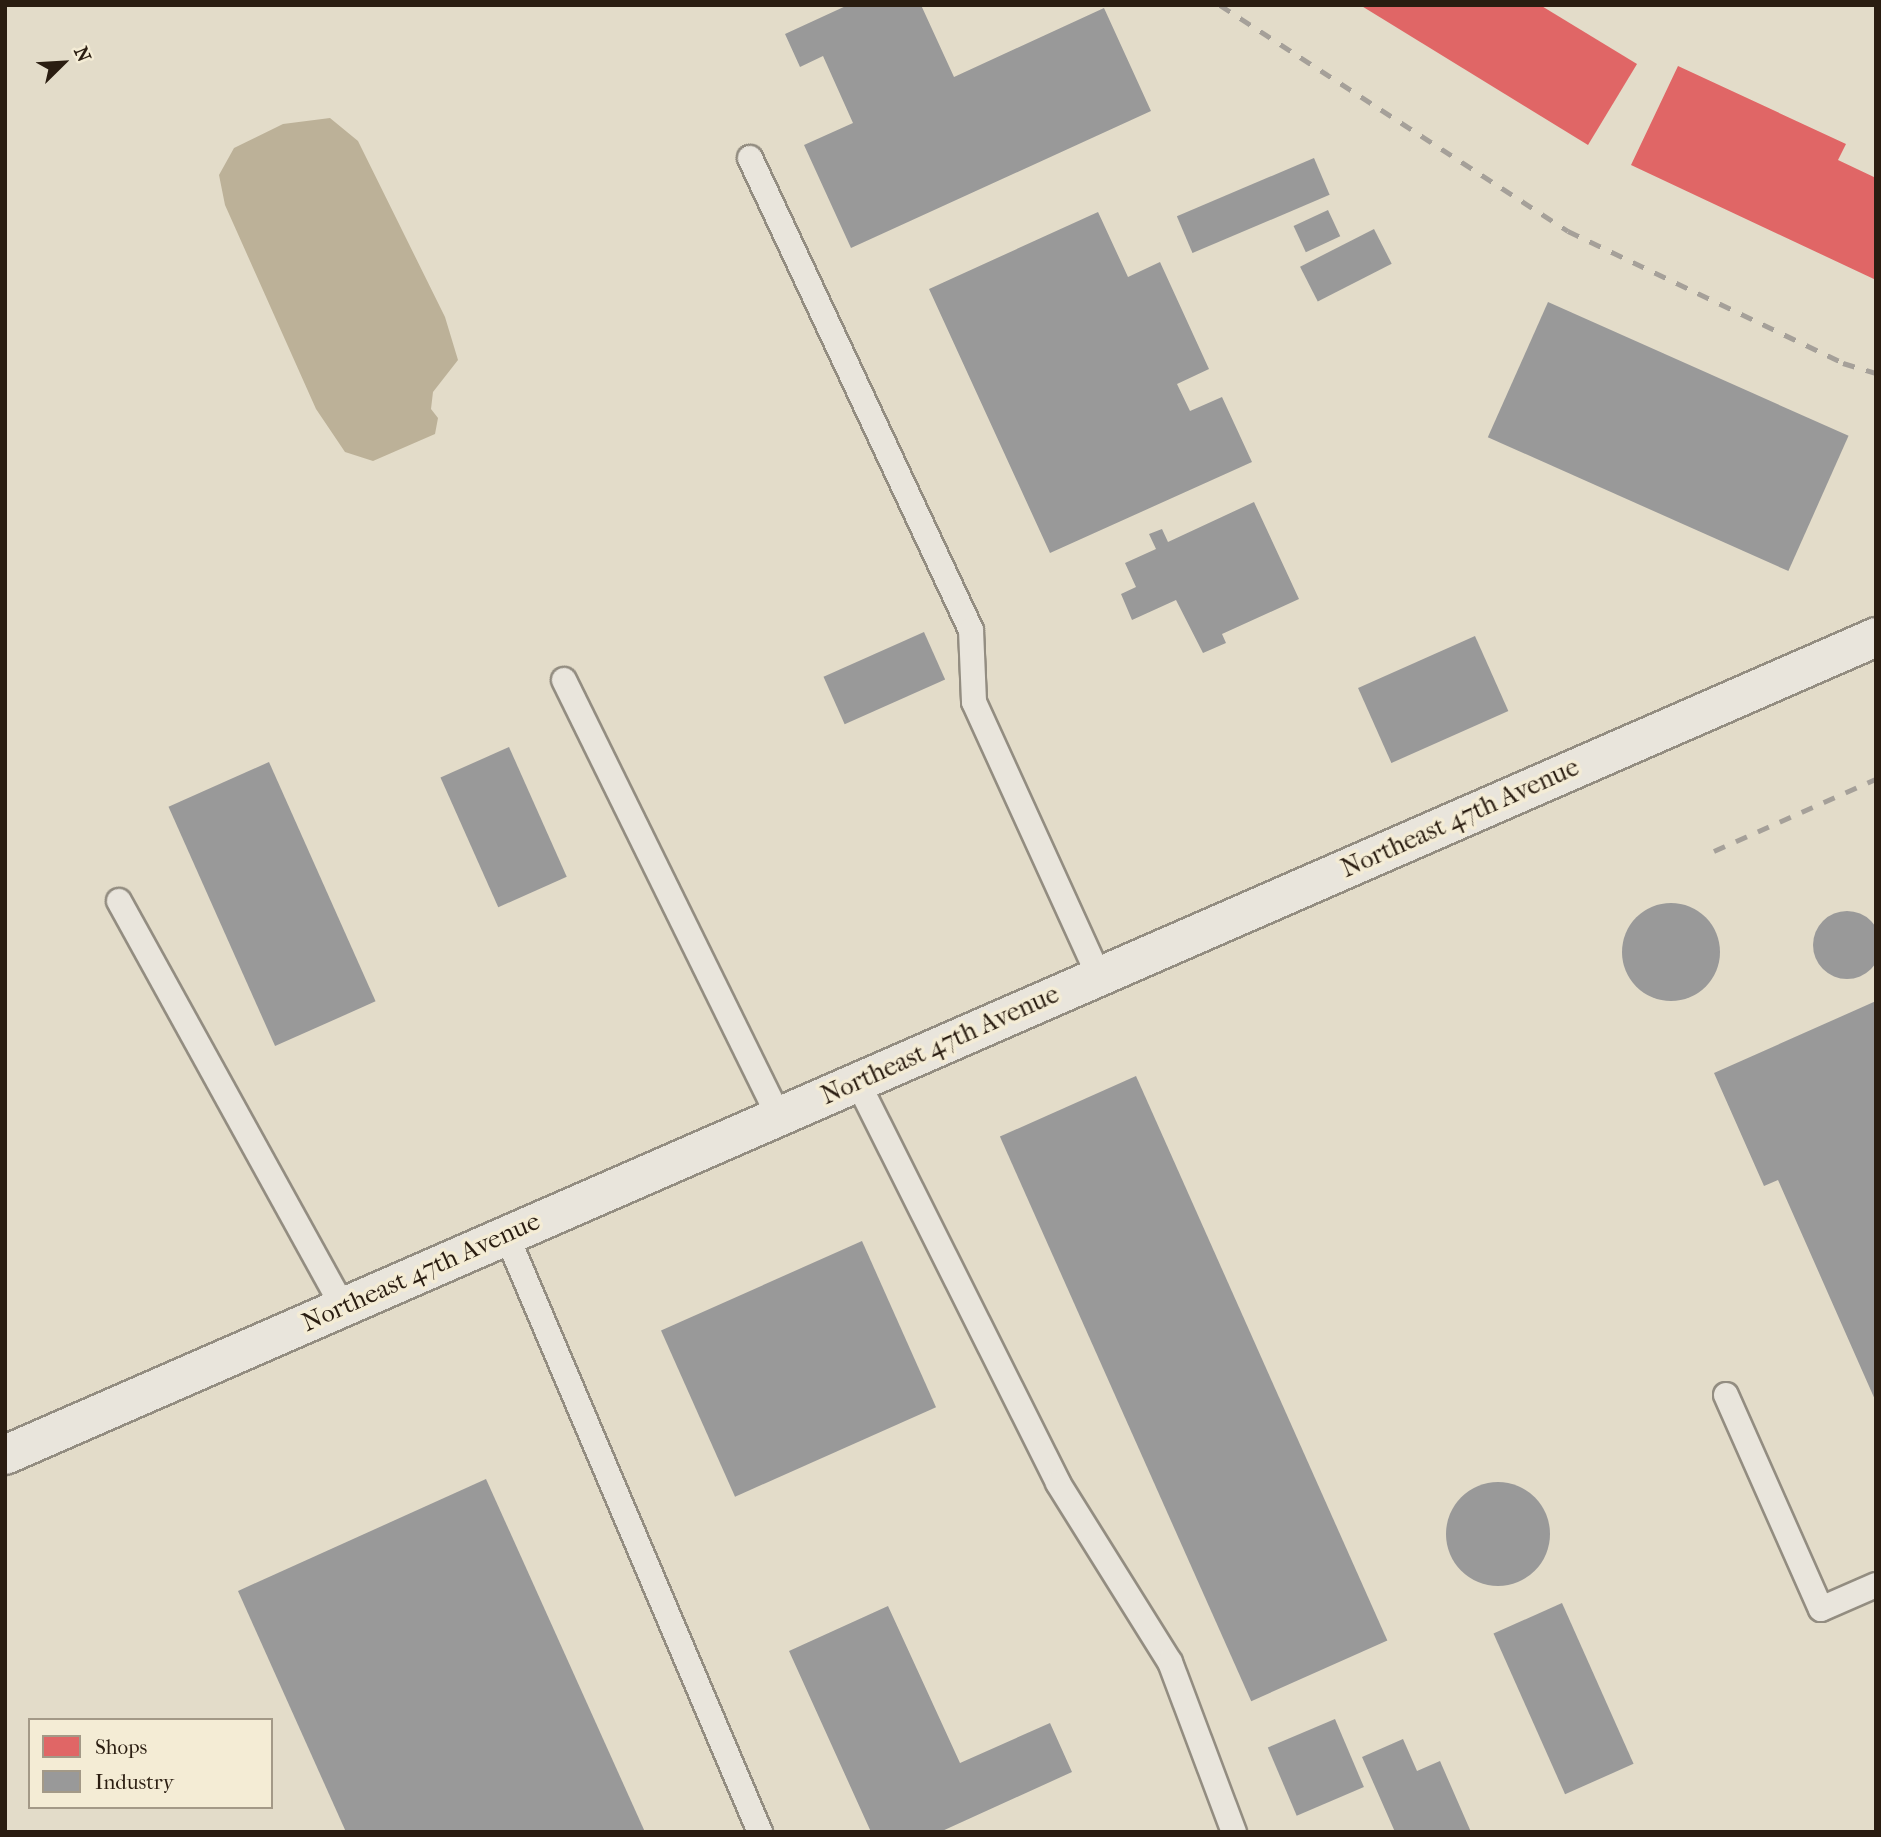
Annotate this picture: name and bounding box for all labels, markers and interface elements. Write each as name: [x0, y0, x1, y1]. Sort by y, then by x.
north arrow: [28, 28, 98, 98]
text: N: [69, 43, 95, 66]
street label: Northeast 47th Avenue: [1336, 751, 1584, 885]
street label: Northeast 47th Avenue: [816, 978, 1064, 1112]
street label: Northeast 47th Avenue: [297, 1205, 545, 1339]
legend: [28, 1718, 273, 1809]
text: Shops: [95, 1735, 147, 1759]
text: Industry: [95, 1770, 174, 1794]

